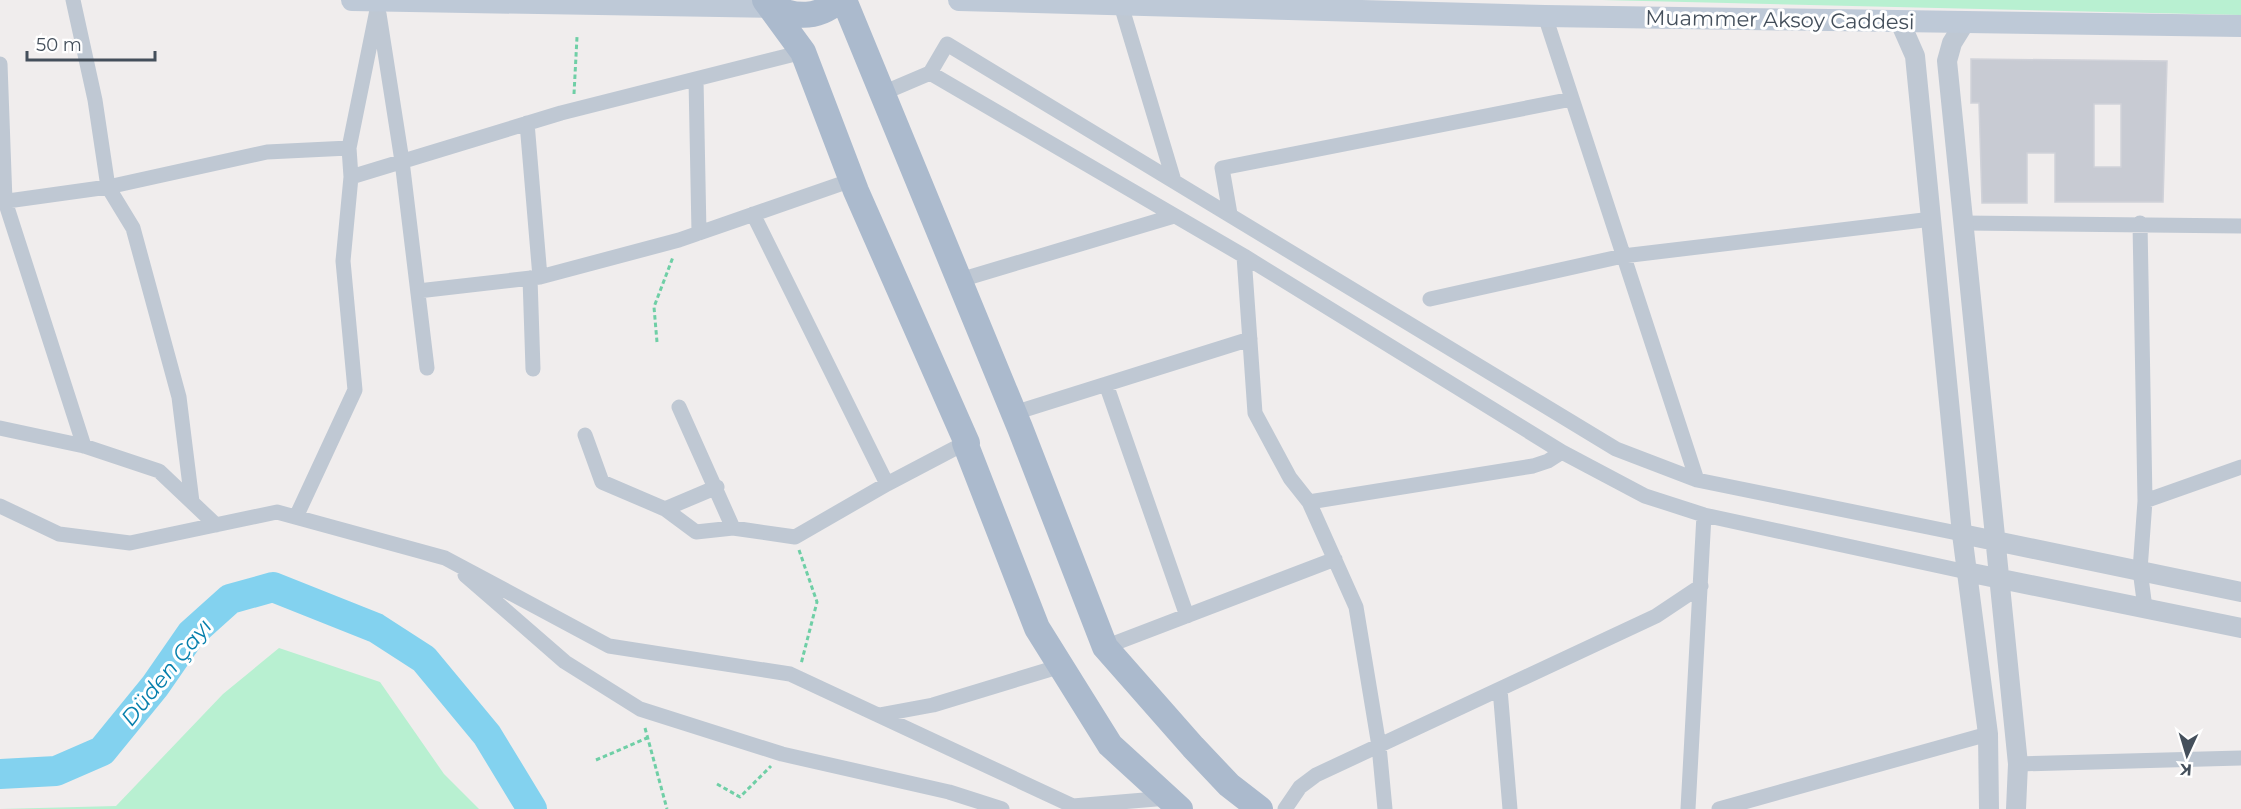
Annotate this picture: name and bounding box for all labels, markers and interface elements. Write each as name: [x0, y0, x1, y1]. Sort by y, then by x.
street label: Muammer Aksoy Caddesi: [1645, 5, 1915, 34]
scale bar: [27, 24, 154, 62]
text: 50 m: [36, 34, 82, 56]
water label: Düden Çayı: [115, 613, 218, 731]
north arrow: [2157, 725, 2217, 785]
text: K: [2178, 759, 2193, 779]

